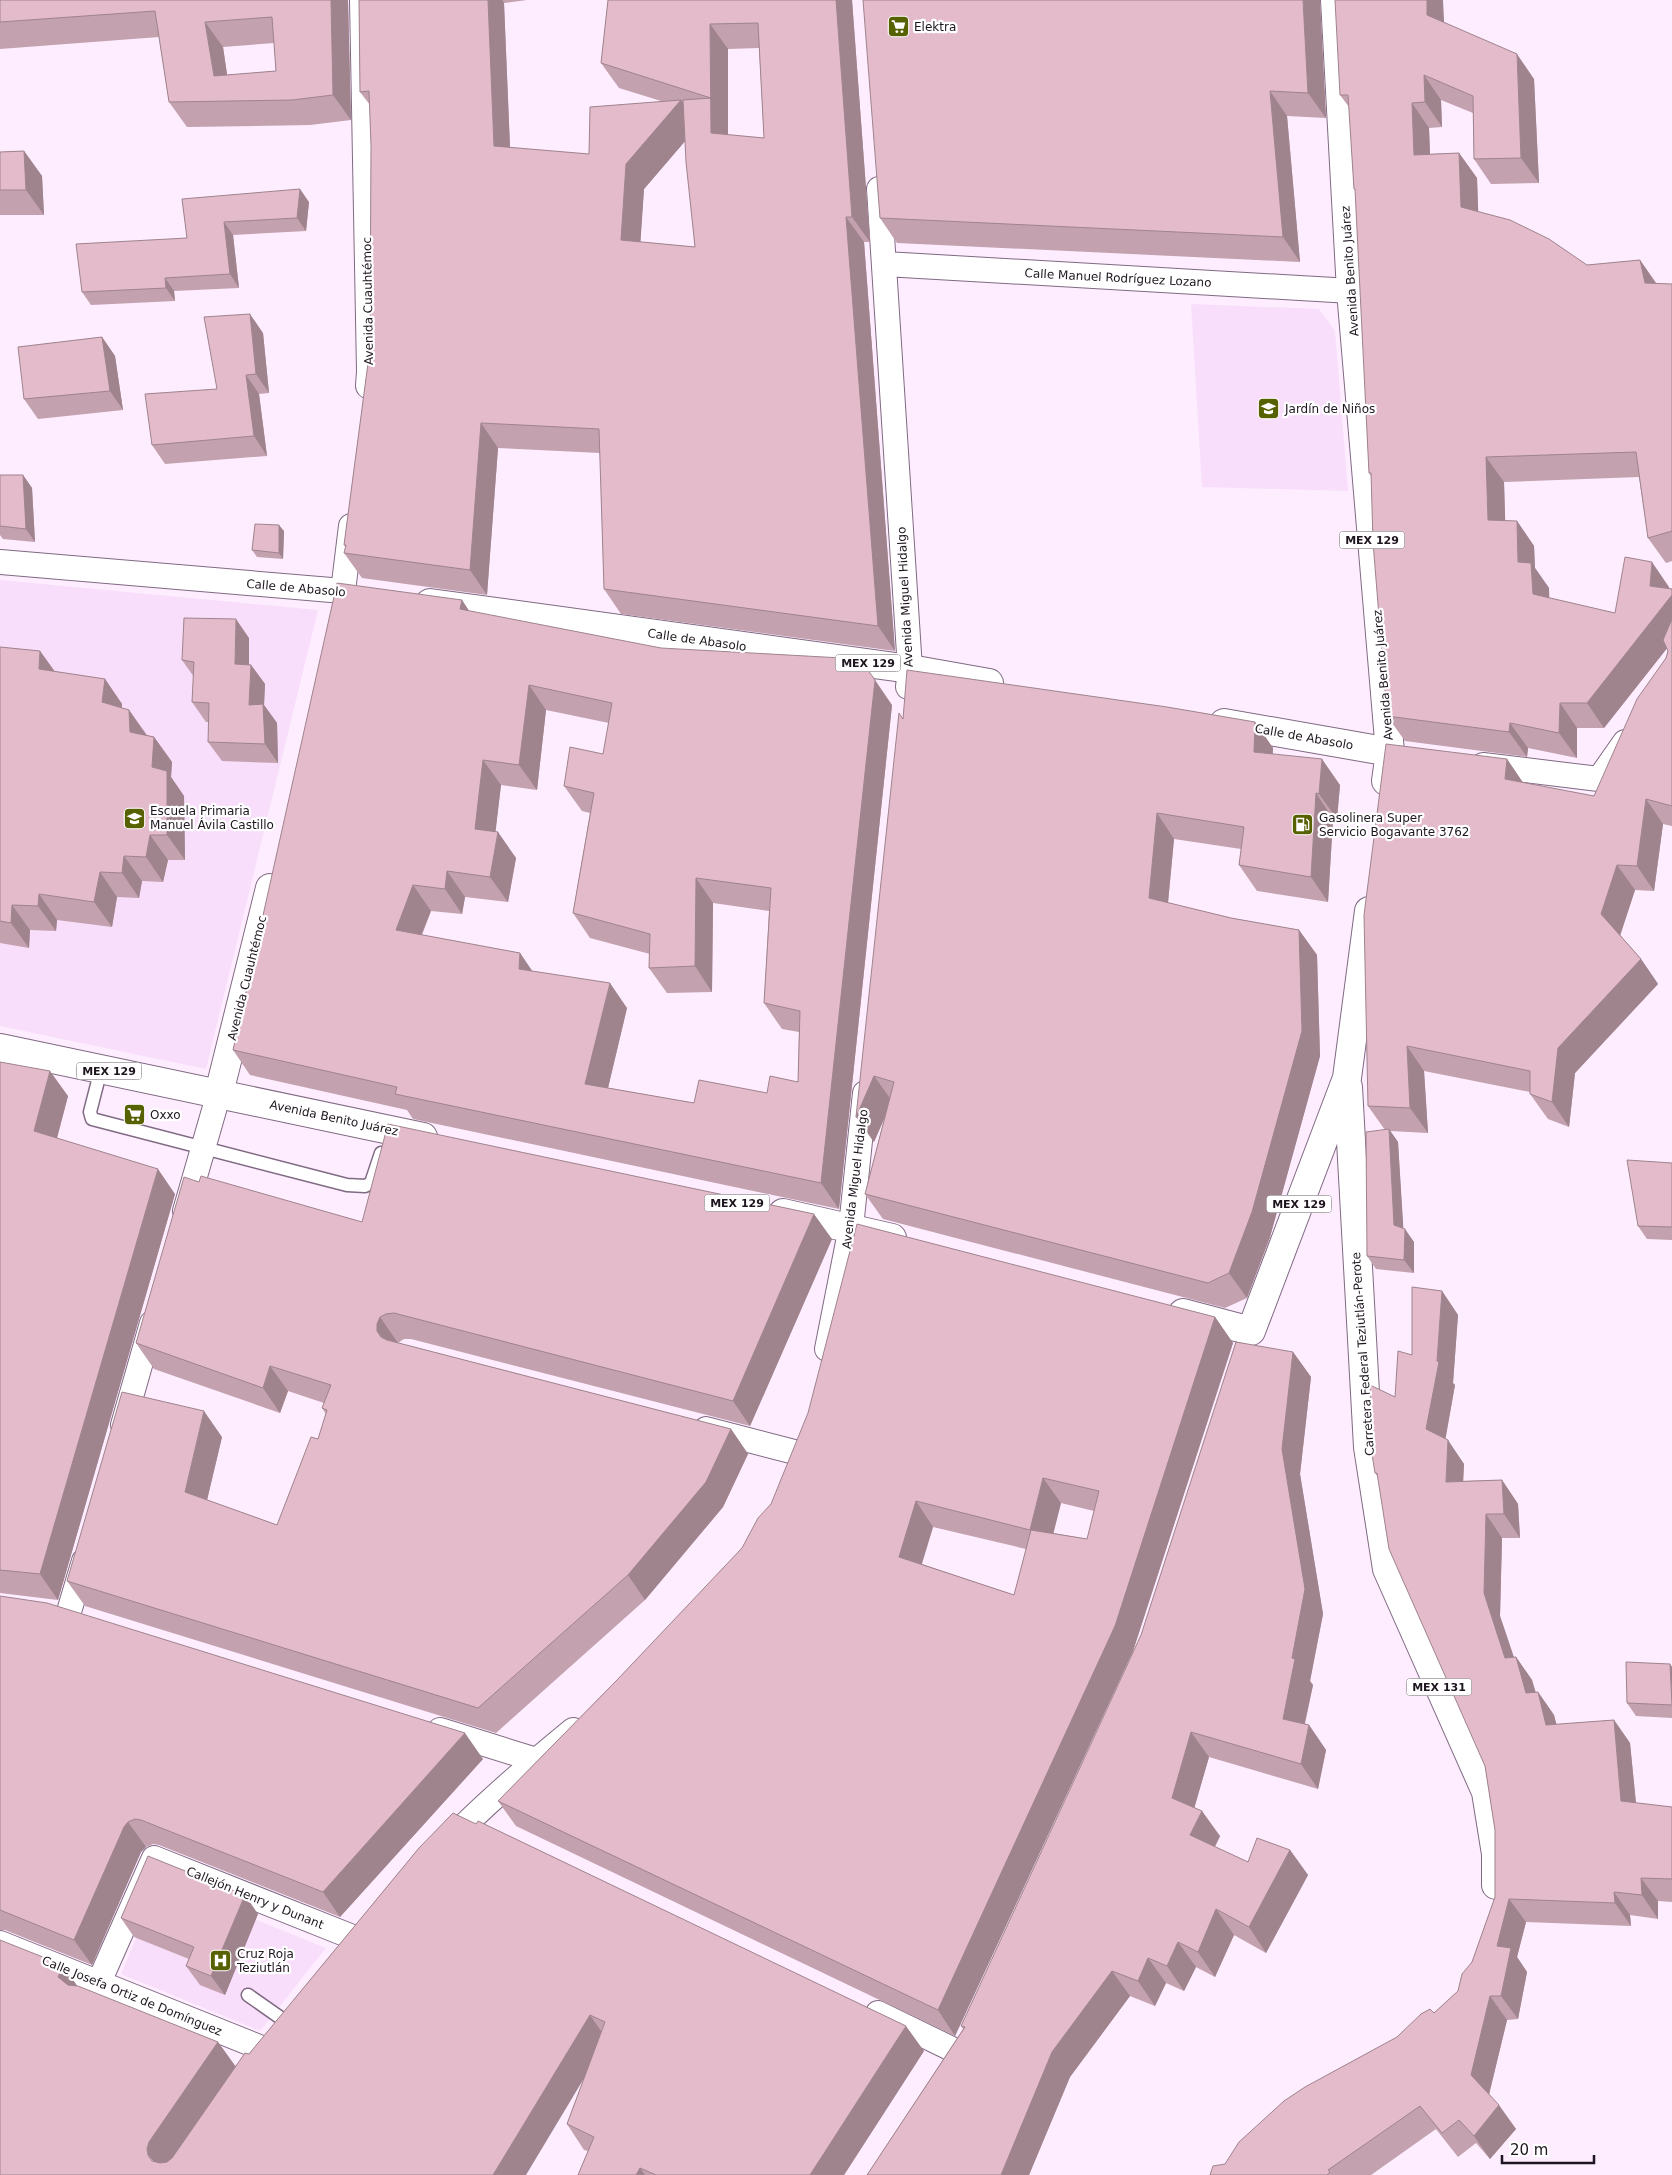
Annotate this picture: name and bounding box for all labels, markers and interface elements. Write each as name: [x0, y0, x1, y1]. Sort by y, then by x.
supermarket icon: Elektra: [886, 15, 910, 39]
place label: Elektra: [914, 20, 956, 34]
street label: Avenida Benito Juárez: [1338, 205, 1362, 337]
street label: Avenida Cuauhtémoc: [360, 237, 376, 365]
street label: Calle Manuel Rodríguez Lozano: [1024, 266, 1212, 290]
school or university icon: Jardín de Niños: [1257, 397, 1281, 421]
place label: Jardín de Niños: [1284, 402, 1375, 416]
street label: Avenida Miguel Hidalgo: [894, 526, 916, 668]
road number: MEX 129: [1340, 532, 1404, 548]
street label: Calle de Abasolo: [246, 577, 346, 599]
street label: Avenida Benito Juárez: [1370, 609, 1396, 741]
street label: Calle de Abasolo: [647, 626, 747, 654]
road number: MEX 129: [836, 654, 900, 671]
street label: Calle de Abasolo: [1254, 721, 1354, 753]
place label: Escuela Primaria Manuel Ávila Castillo: [150, 804, 274, 832]
school or university icon: Escuela Primaria Manuel Ávila Castillo: [122, 806, 146, 830]
place label: Gasolinera Super Servicio Bogavante 3762: [1319, 811, 1470, 839]
fuel station icon: Gasolinera Super Servicio Bogavante 3762: [1291, 813, 1315, 837]
street label: Avenida Cuauhtémoc: [225, 914, 269, 1042]
road number: MEX 129: [76, 1062, 142, 1080]
street label: Avenida Benito Juárez: [268, 1098, 400, 1138]
supermarket icon: Oxxo: [122, 1103, 146, 1127]
place label: Oxxo: [150, 1108, 181, 1122]
street label: Avenida Miguel Hidalgo: [839, 1108, 871, 1250]
road number: MEX 129: [704, 1194, 770, 1212]
road number: MEX 129: [1266, 1196, 1332, 1212]
street label: Carretera Federal Teziutlán-Perote: [1349, 1252, 1377, 1456]
road number: MEX 131: [1406, 1678, 1472, 1695]
street label: Callejón Henry y Dunant: [184, 1864, 326, 1932]
place label: Cruz Roja Teziutlán: [236, 1947, 294, 1975]
hospital icon: Cruz Roja Teziutlán: [209, 1949, 233, 1973]
street label: Calle Josefa Ortiz de Domínguez: [40, 1953, 224, 2039]
scale bar: [1502, 2132, 1594, 2164]
text: 20 m: [1510, 2141, 1548, 2159]

